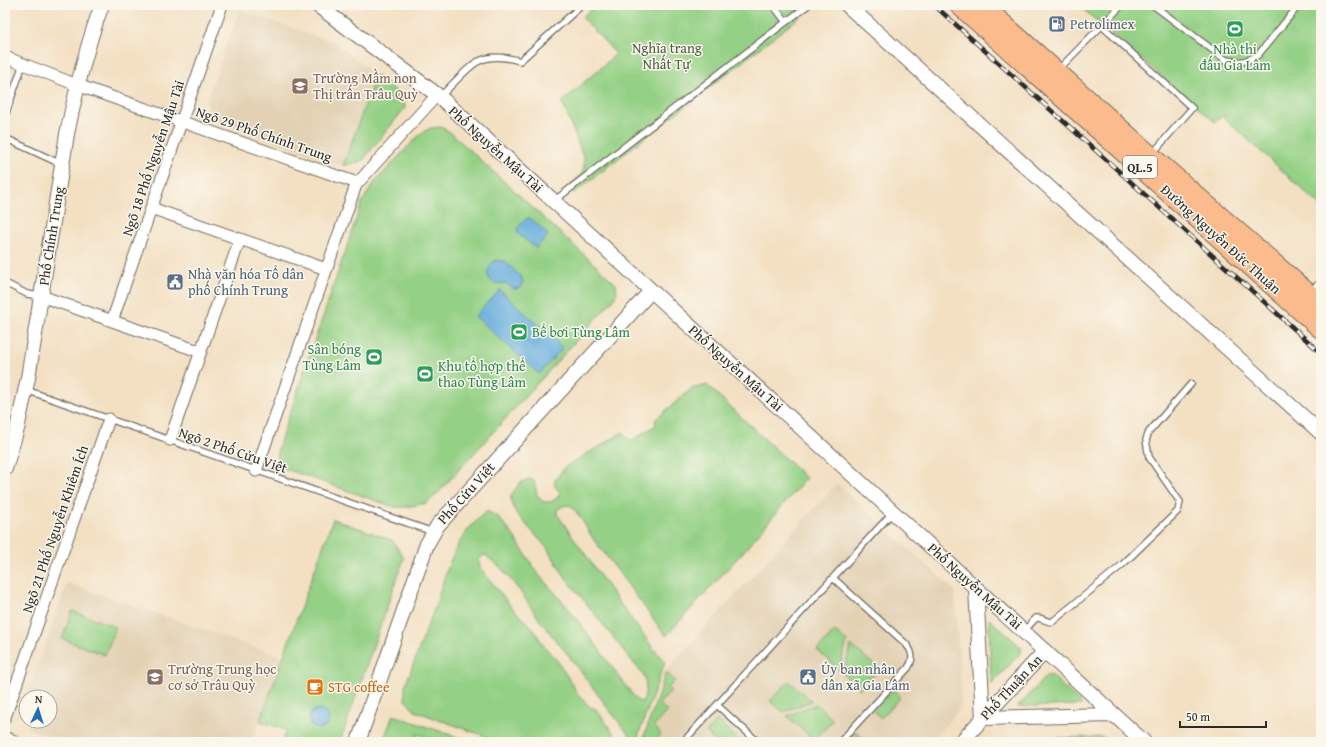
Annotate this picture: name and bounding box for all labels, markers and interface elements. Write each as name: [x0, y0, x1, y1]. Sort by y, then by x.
fuel station icon: Petrolimex: [1047, 14, 1067, 34]
place label: Petrolimex: [1070, 14, 1135, 34]
sports icon: Nhà thi đấu Gia Lâm: [1225, 19, 1245, 39]
park label: Nghĩa trang Nhất Tự: [632, 38, 702, 74]
place label: Nhà thi đấu Gia Lâm: [1199, 39, 1271, 75]
place label: Trường Mầm non Thị trấn Trâu Quỳ: [313, 68, 418, 104]
school or university icon: Trường Mầm non Thị trấn Trâu Quỳ: [290, 76, 310, 96]
street label: Ngõ 18 Phố Nguyễn Mậu Tài: [117, 77, 189, 239]
street label: Ngõ 29 Phố Chính Trung: [193, 101, 335, 167]
street label: Phố Nguyễn Mậu Tài: [444, 101, 548, 197]
road number: QL.5: [1123, 156, 1157, 178]
street label: Đường Nguyễn Đức Thuận: [1156, 179, 1286, 299]
street label: Phố Chính Trung: [33, 185, 69, 287]
place label: Nhà văn hóa Tổ dân phố Chính Trung: [188, 264, 304, 300]
public building icon: Nhà văn hóa Tổ dân phố Chính Trung: [165, 272, 185, 292]
street label: Phố Nguyễn Mậu Tài: [684, 320, 788, 416]
sports icon: Bể bơi Tùng Lâm: [509, 322, 529, 342]
place label: Bể bơi Tùng Lâm: [532, 322, 630, 342]
place label: Sân bóng Tùng Lâm: [303, 339, 362, 375]
sports icon: Sân bóng Tùng Lâm: [364, 347, 384, 367]
place label: Khu tổ hợp thể thao Tùng Lâm: [438, 356, 526, 392]
sports icon: Khu tổ hợp thể thao Tùng Lâm: [415, 364, 435, 384]
street label: Ngõ 2 Phố Cửu Việt: [176, 422, 290, 478]
street label: Ngõ 21 Phố Nguyễn Khiêm Ích: [17, 442, 93, 615]
street label: Phố Cửu Việt: [433, 458, 499, 528]
street label: Phố Nguyễn Mậu Tài: [923, 538, 1027, 634]
street label: Phố Thuận An: [975, 650, 1047, 724]
place label: Trường Trung học cơ sở Trâu Quỳ: [168, 659, 276, 695]
place label: Ủy ban nhân dân xã Gia Lâm: [821, 659, 910, 695]
school or university icon: Trường Trung học cơ sở Trâu Quỳ: [145, 667, 165, 687]
public building icon: Ủy ban nhân dân xã Gia Lâm: [798, 667, 818, 687]
cafe icon: STG coffee: [305, 677, 325, 697]
place label: STG coffee: [328, 677, 390, 697]
north arrow: [18, 689, 58, 729]
text: N: [34, 691, 44, 707]
scale bar: [1180, 703, 1266, 729]
text: 50 m: [1186, 708, 1210, 725]

